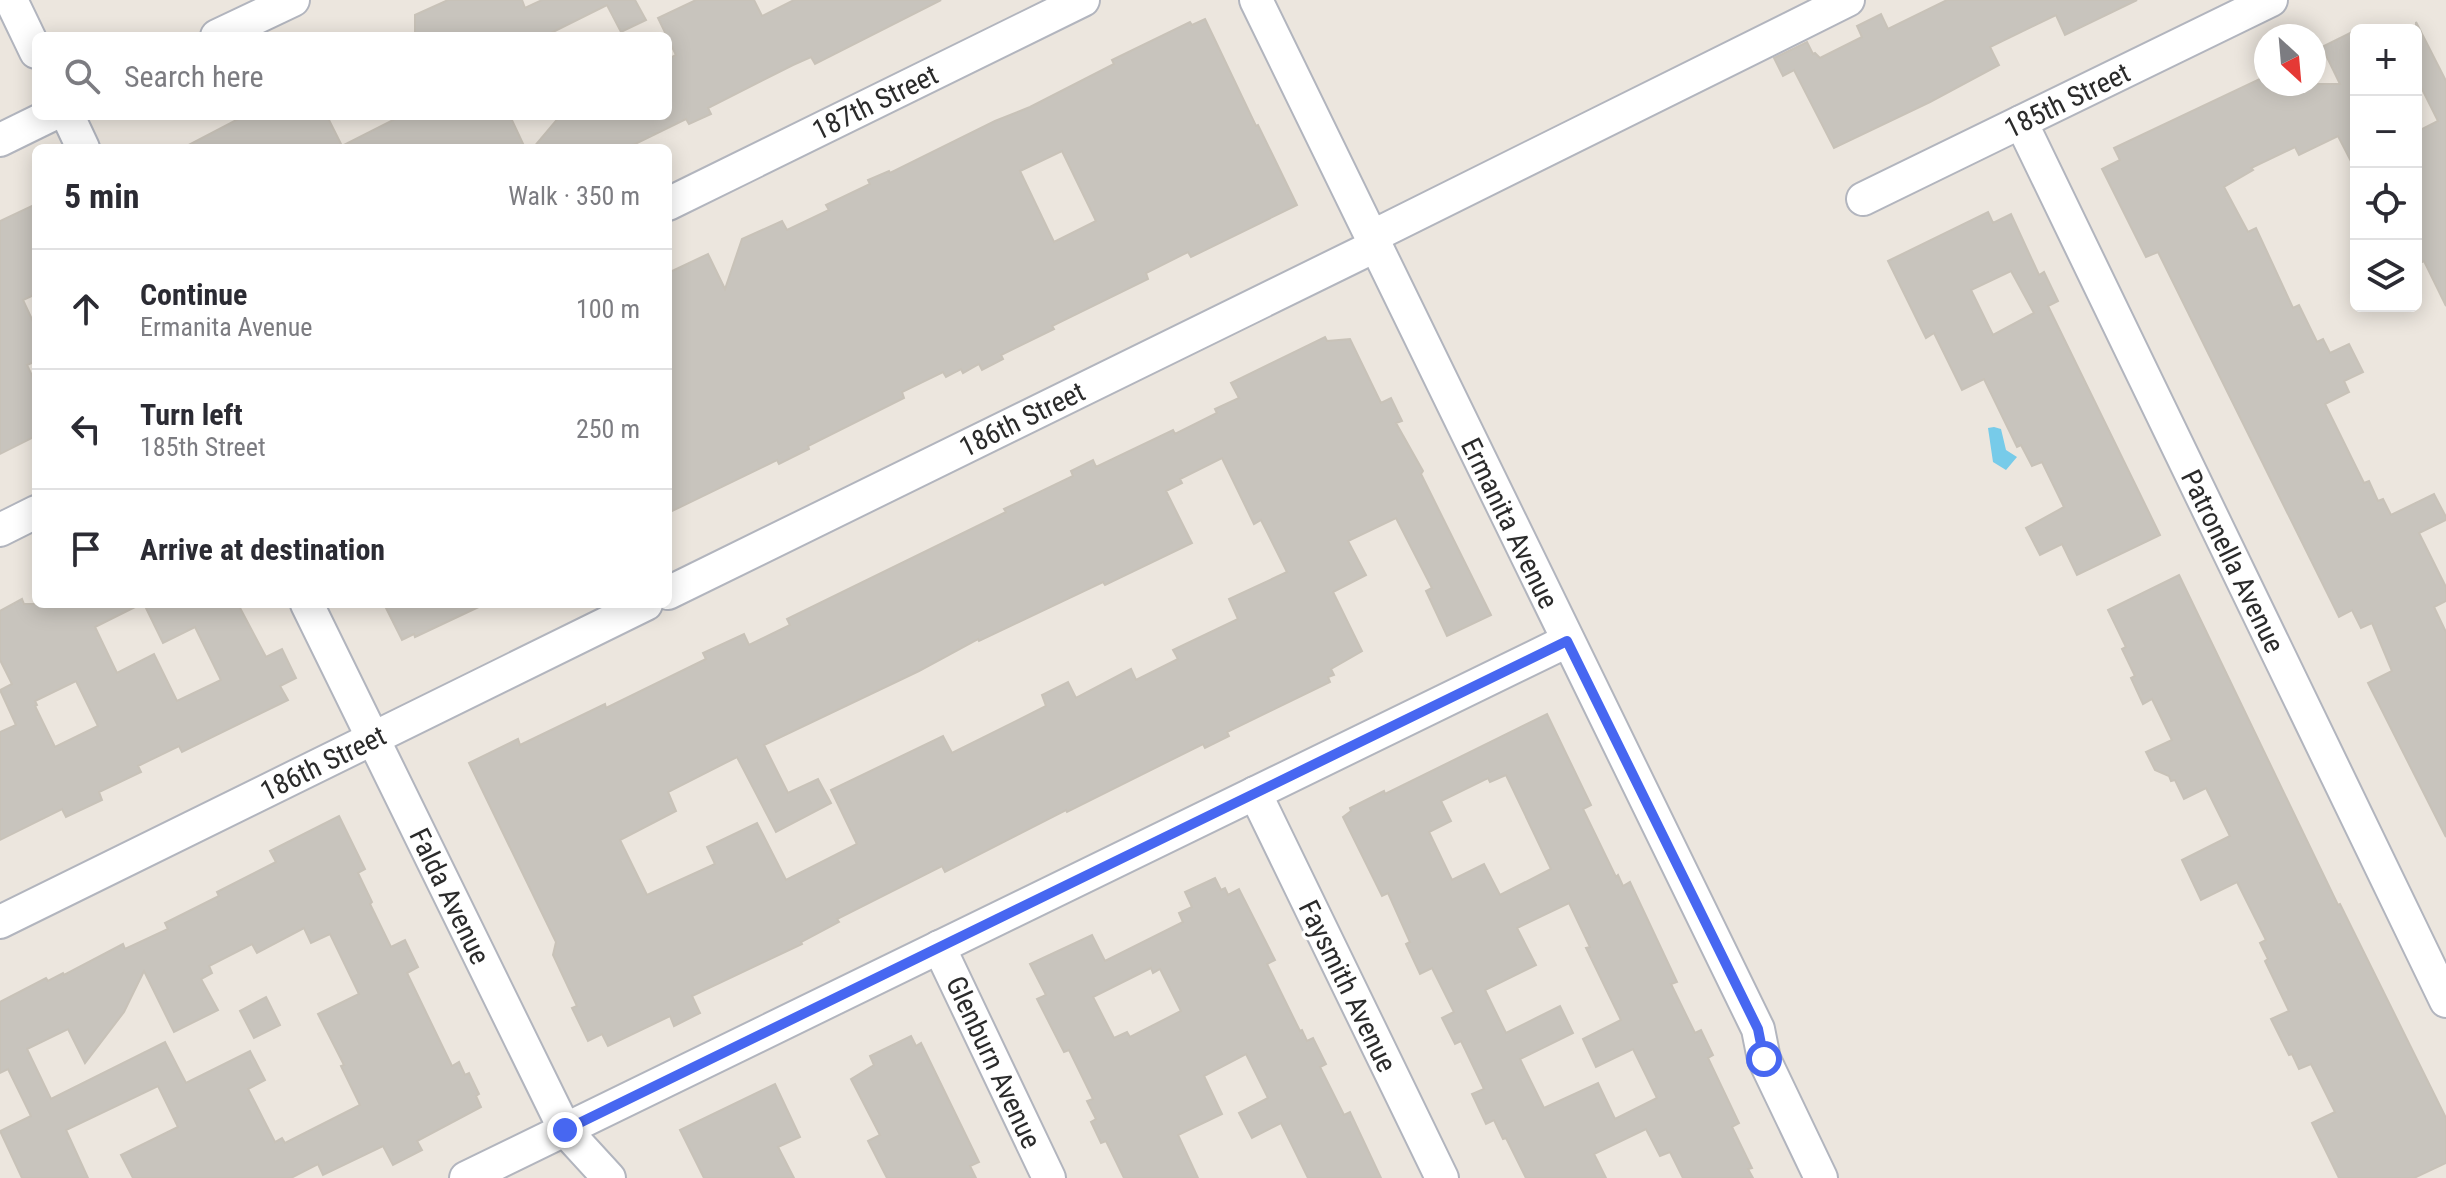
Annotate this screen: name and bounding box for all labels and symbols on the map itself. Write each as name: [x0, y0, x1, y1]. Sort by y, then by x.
north arrow: [2254, 24, 2326, 96]
street label: 185th Street: [1999, 56, 2135, 145]
street label: 187th Street: [807, 58, 943, 147]
street label: 186th Street: [954, 375, 1090, 464]
street label: Ermanita Avenue: [1454, 433, 1565, 614]
street label: Patronella Avenue: [2174, 464, 2291, 658]
street label: 186th Street: [255, 719, 391, 808]
street label: Falda Avenue: [402, 823, 497, 970]
street label: Faysmith Avenue: [1292, 895, 1403, 1077]
street label: Glenburn Avenue: [939, 971, 1048, 1154]
route start: [1746, 1041, 1782, 1077]
route end: [547, 1112, 583, 1148]

